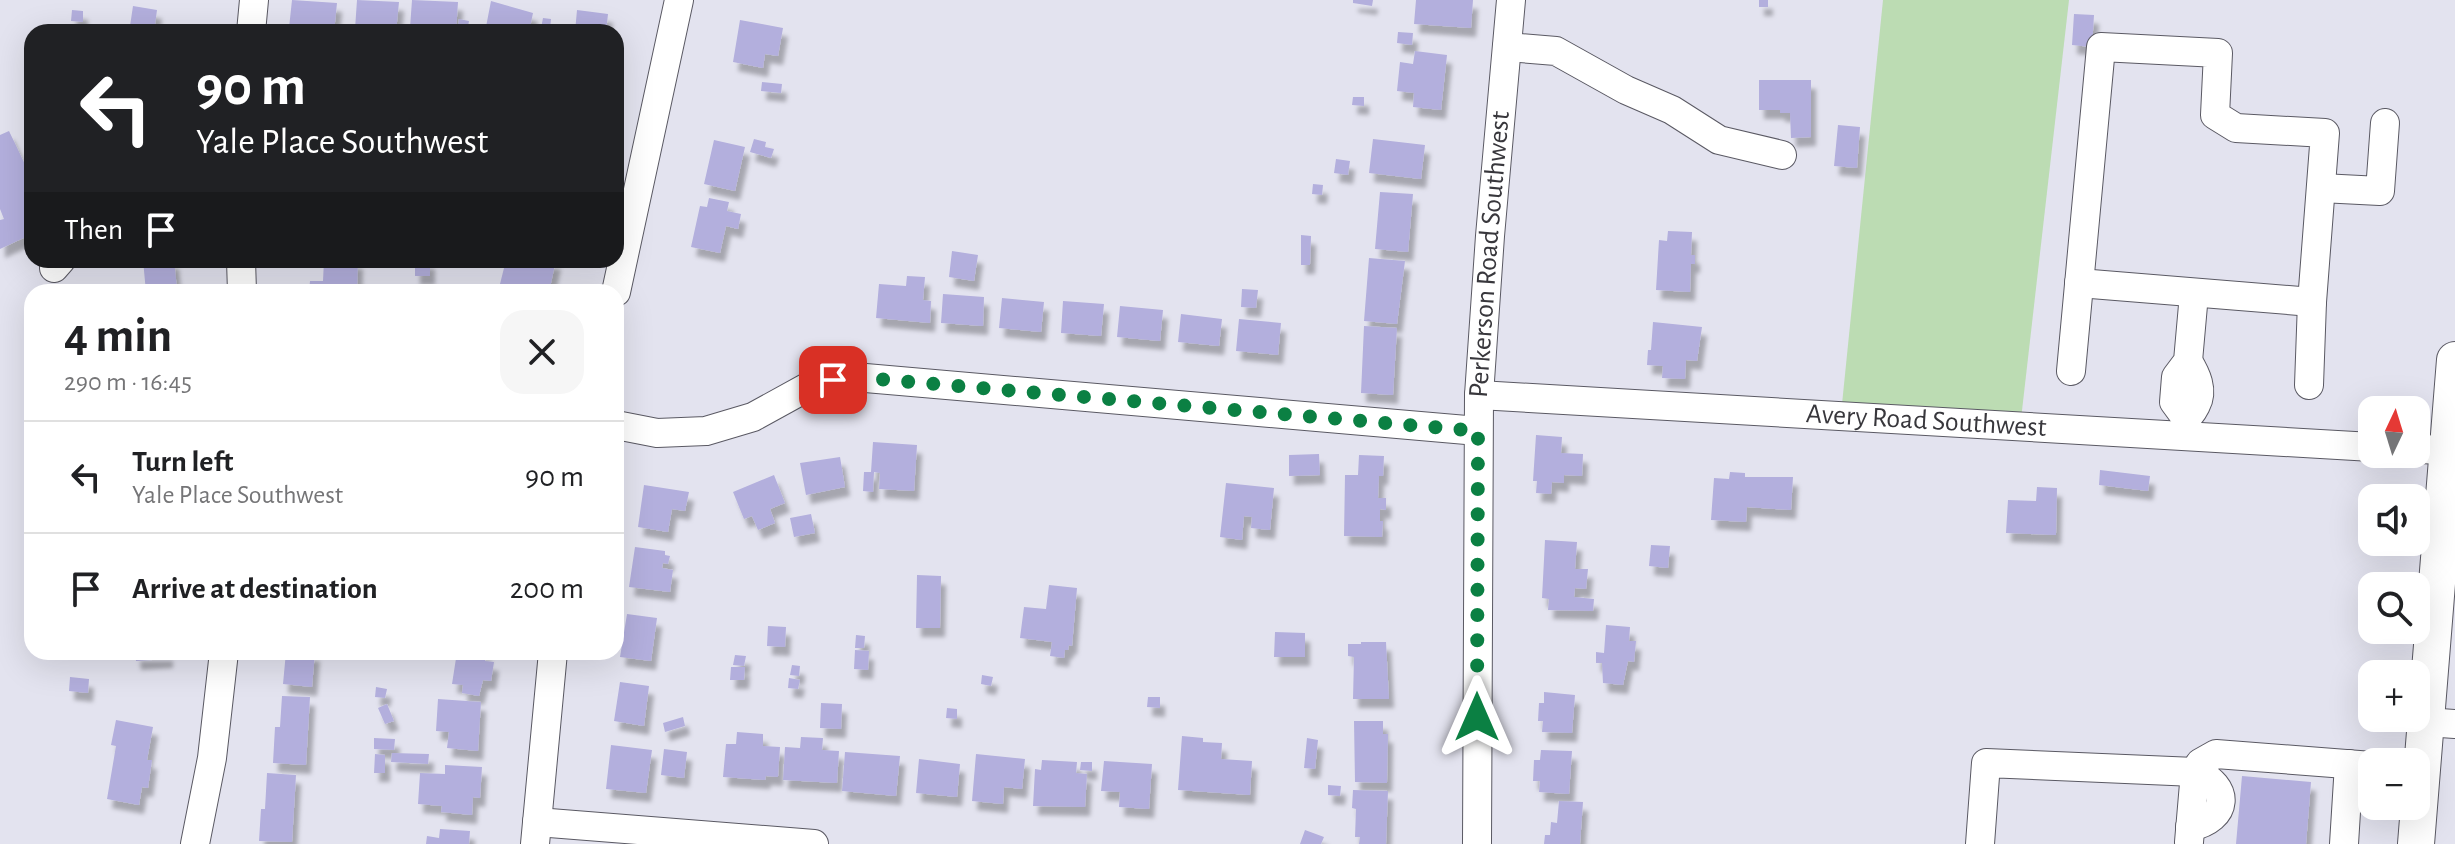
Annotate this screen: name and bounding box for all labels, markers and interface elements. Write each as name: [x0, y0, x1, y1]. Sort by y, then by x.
icon: left: [64, 56, 168, 160]
text: 90 m: [196, 59, 306, 115]
street label: Perkerson Road Southwest: [1465, 110, 1515, 399]
text: Yale Place Southwest: [196, 124, 488, 160]
icon: arrive: [139, 208, 183, 252]
text: Then: [64, 215, 123, 245]
button: close: [500, 310, 584, 394]
text: 4 min: [64, 313, 172, 361]
pin: [799, 346, 867, 414]
icon: arrive: [811, 358, 855, 402]
text: 290 m · 16:45: [64, 369, 192, 395]
north arrow: [2358, 396, 2430, 468]
map controls: [2358, 396, 2430, 820]
street label: Avery Road Southwest: [1805, 400, 2047, 442]
text: Turn left: [132, 447, 233, 477]
icon: left: [64, 455, 108, 499]
text: 90 m: [525, 462, 584, 492]
text: Yale Place Southwest: [132, 482, 343, 508]
button: sound: [2358, 484, 2430, 556]
icon: arrive: [64, 567, 108, 611]
button: search: [2358, 572, 2430, 644]
text: Arrive at destination: [132, 574, 378, 604]
text: 200 m: [510, 574, 584, 604]
button: +: [2358, 660, 2430, 732]
position arrow: [1435, 675, 1519, 759]
button: −: [2358, 748, 2430, 820]

